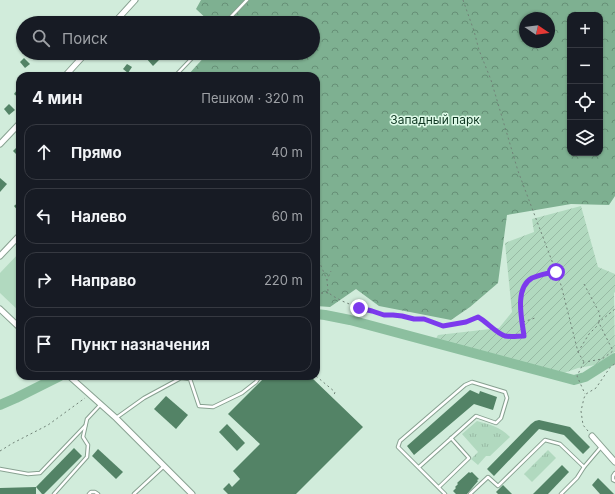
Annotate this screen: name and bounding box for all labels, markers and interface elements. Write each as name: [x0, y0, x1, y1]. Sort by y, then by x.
north arrow: [519, 12, 555, 48]
map controls: [567, 12, 603, 156]
button: +: [567, 12, 603, 48]
search box: [16, 16, 320, 60]
icon: search: [30, 27, 52, 49]
text: Поиск: [62, 29, 108, 48]
button: −: [567, 48, 603, 84]
button: locate: [567, 84, 603, 120]
text: 4 мин: [32, 88, 83, 108]
text: Пешком · 320 m: [201, 90, 304, 106]
park label: Западный парк: [390, 112, 480, 127]
button: layers: [567, 120, 603, 156]
icon: ahead: [33, 141, 55, 163]
text: Прямо: [71, 143, 122, 162]
text: 40 m: [271, 144, 303, 160]
icon: left: [33, 205, 55, 227]
text: Налево: [71, 207, 127, 226]
text: 60 m: [272, 208, 303, 224]
route start: [547, 263, 565, 281]
icon: right: [33, 269, 55, 291]
text: Направо: [71, 271, 136, 290]
text: 220 m: [264, 272, 303, 288]
route end: [350, 299, 368, 317]
icon: arrive: [33, 333, 55, 355]
text: Пункт назначения: [71, 335, 210, 354]

